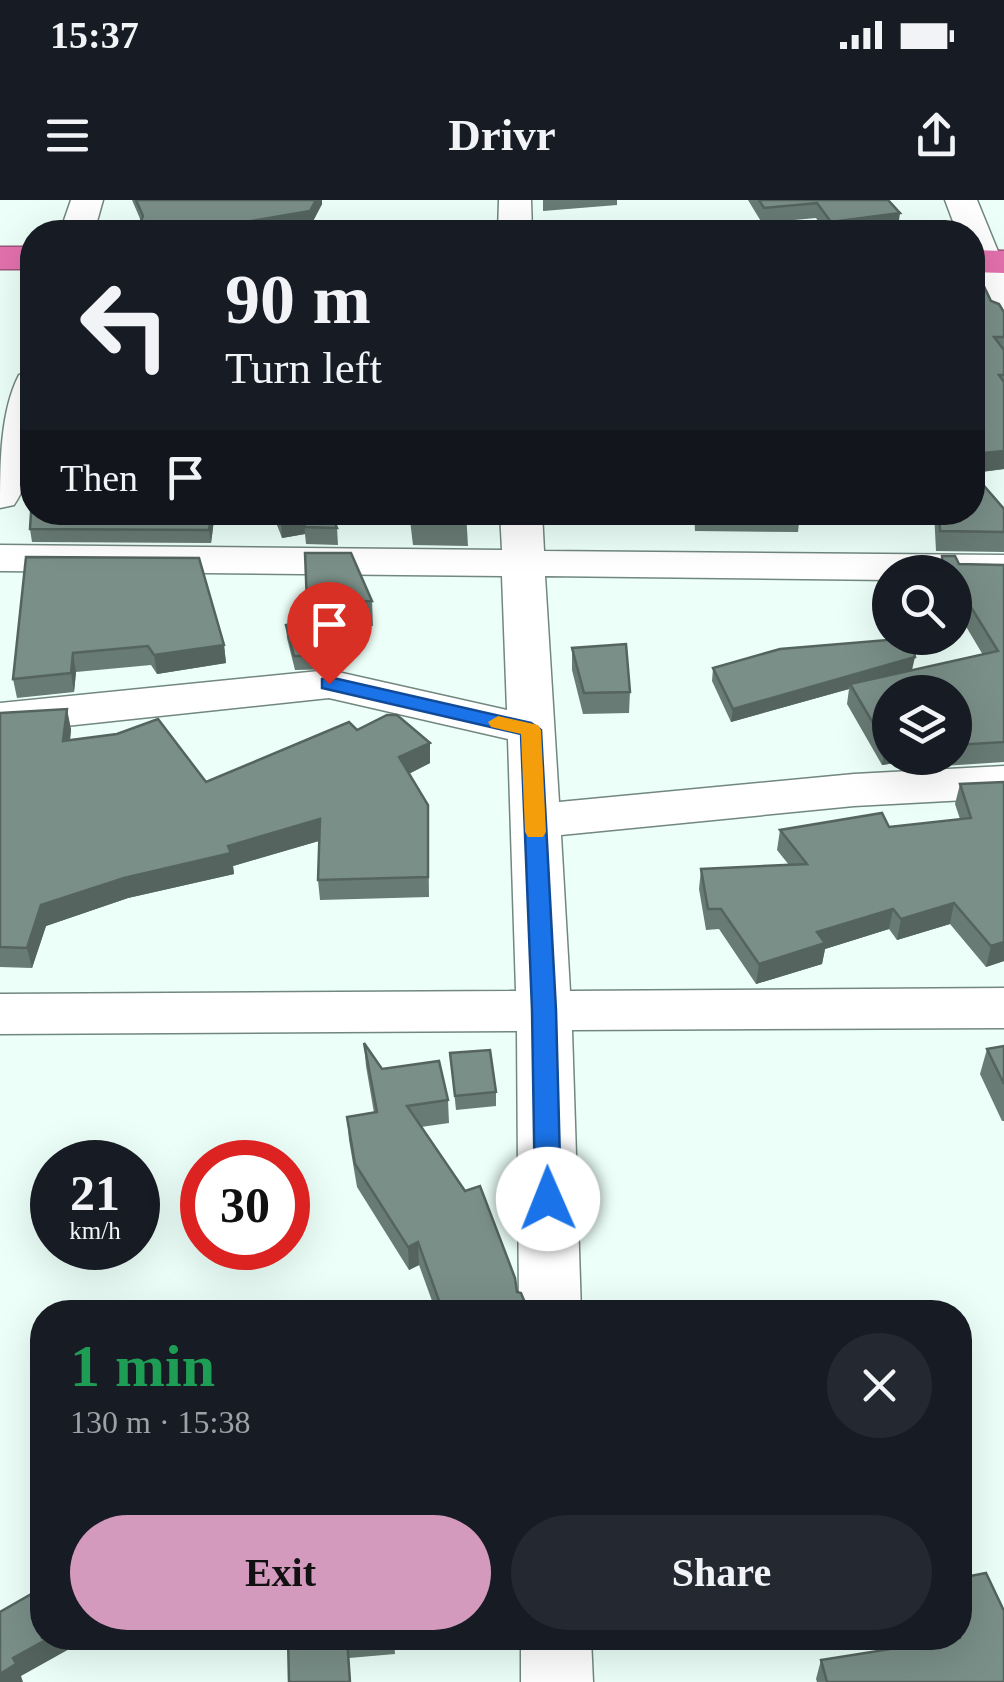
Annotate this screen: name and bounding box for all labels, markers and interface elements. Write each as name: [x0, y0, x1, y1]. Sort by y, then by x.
text: 15:37: [50, 14, 139, 56]
icon: menu: [40, 108, 95, 163]
icon: share: [909, 108, 964, 163]
text: Drivr: [448, 110, 556, 160]
icon: left: [60, 260, 190, 390]
text: 90 m: [225, 261, 371, 338]
text: Turn left: [225, 343, 382, 393]
icon: arrive: [158, 450, 213, 505]
text: Then: [60, 457, 138, 499]
map controls: [872, 555, 972, 775]
button: search: [872, 555, 972, 655]
pin: [287, 582, 372, 685]
icon: arrive: [302, 597, 357, 652]
button: layers: [872, 675, 972, 775]
speed limit sign: 30: [180, 1140, 310, 1270]
position arrow: [496, 1147, 600, 1251]
text: 21: [70, 1165, 120, 1221]
text: km/h: [69, 1217, 121, 1244]
text: 1 min: [70, 1333, 215, 1399]
button: close: [827, 1333, 932, 1438]
text: 130 m · 15:38: [70, 1404, 250, 1440]
button: Exit: [70, 1515, 491, 1630]
button: Share: [511, 1515, 932, 1630]

